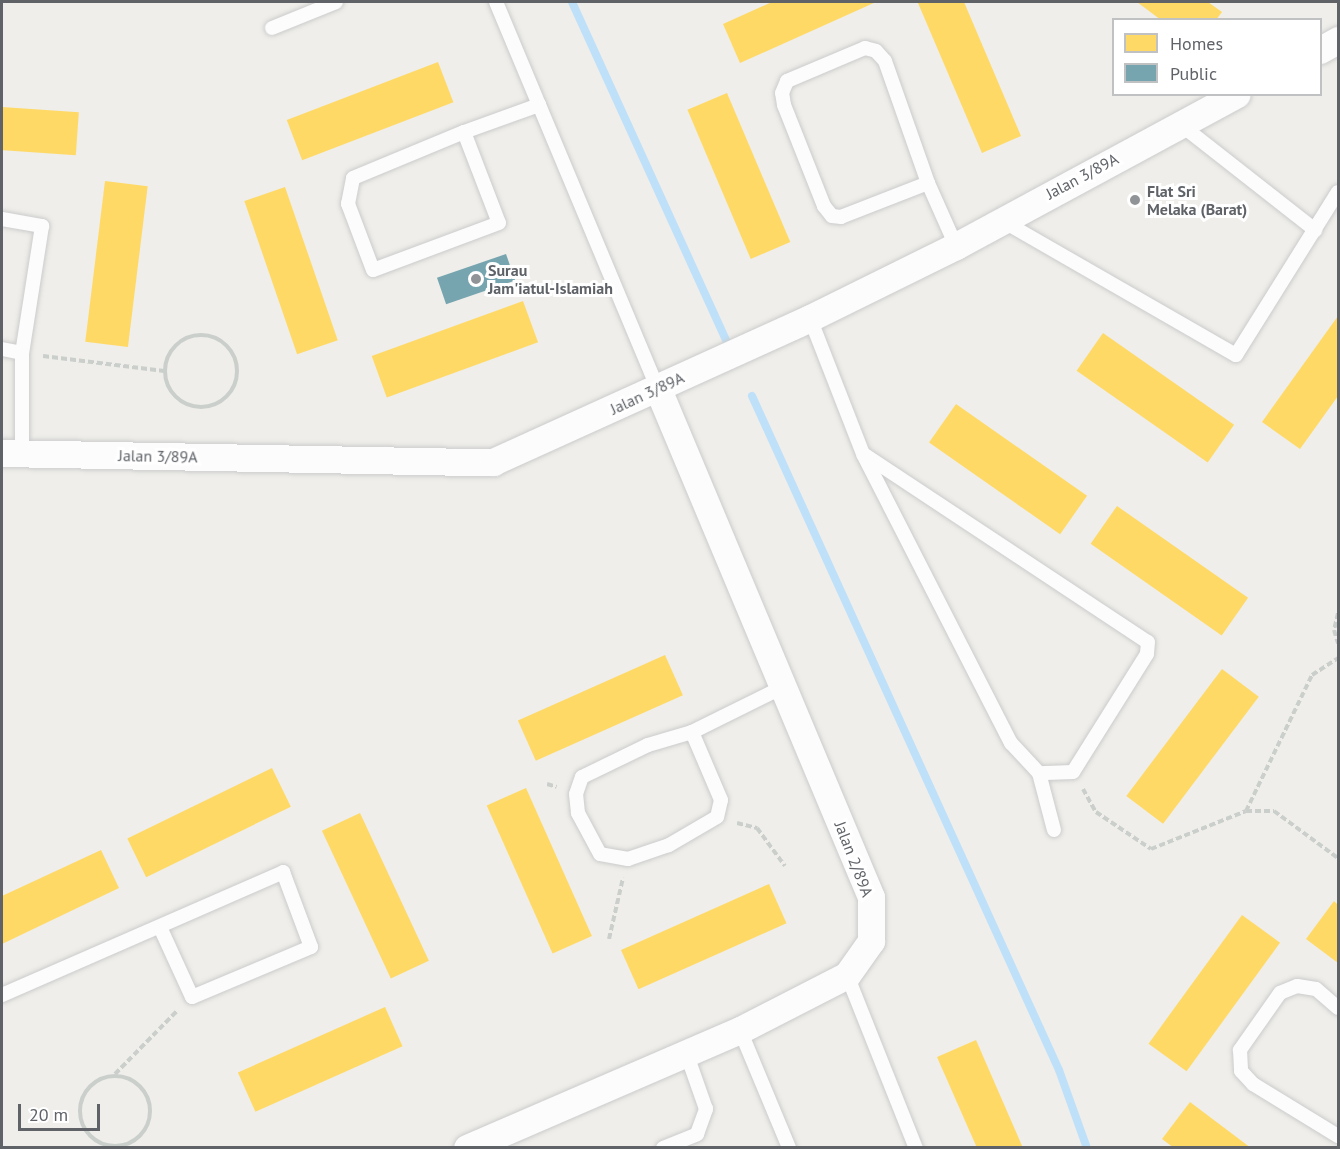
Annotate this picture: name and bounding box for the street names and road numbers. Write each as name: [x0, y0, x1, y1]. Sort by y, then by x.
street label: Jalan 3/89A: [1042, 149, 1122, 203]
street label: Jalan 3/89A: [607, 368, 687, 418]
street label: Jalan 3/89A: [118, 446, 198, 466]
street label: Jalan 2/89A: [831, 818, 877, 900]

